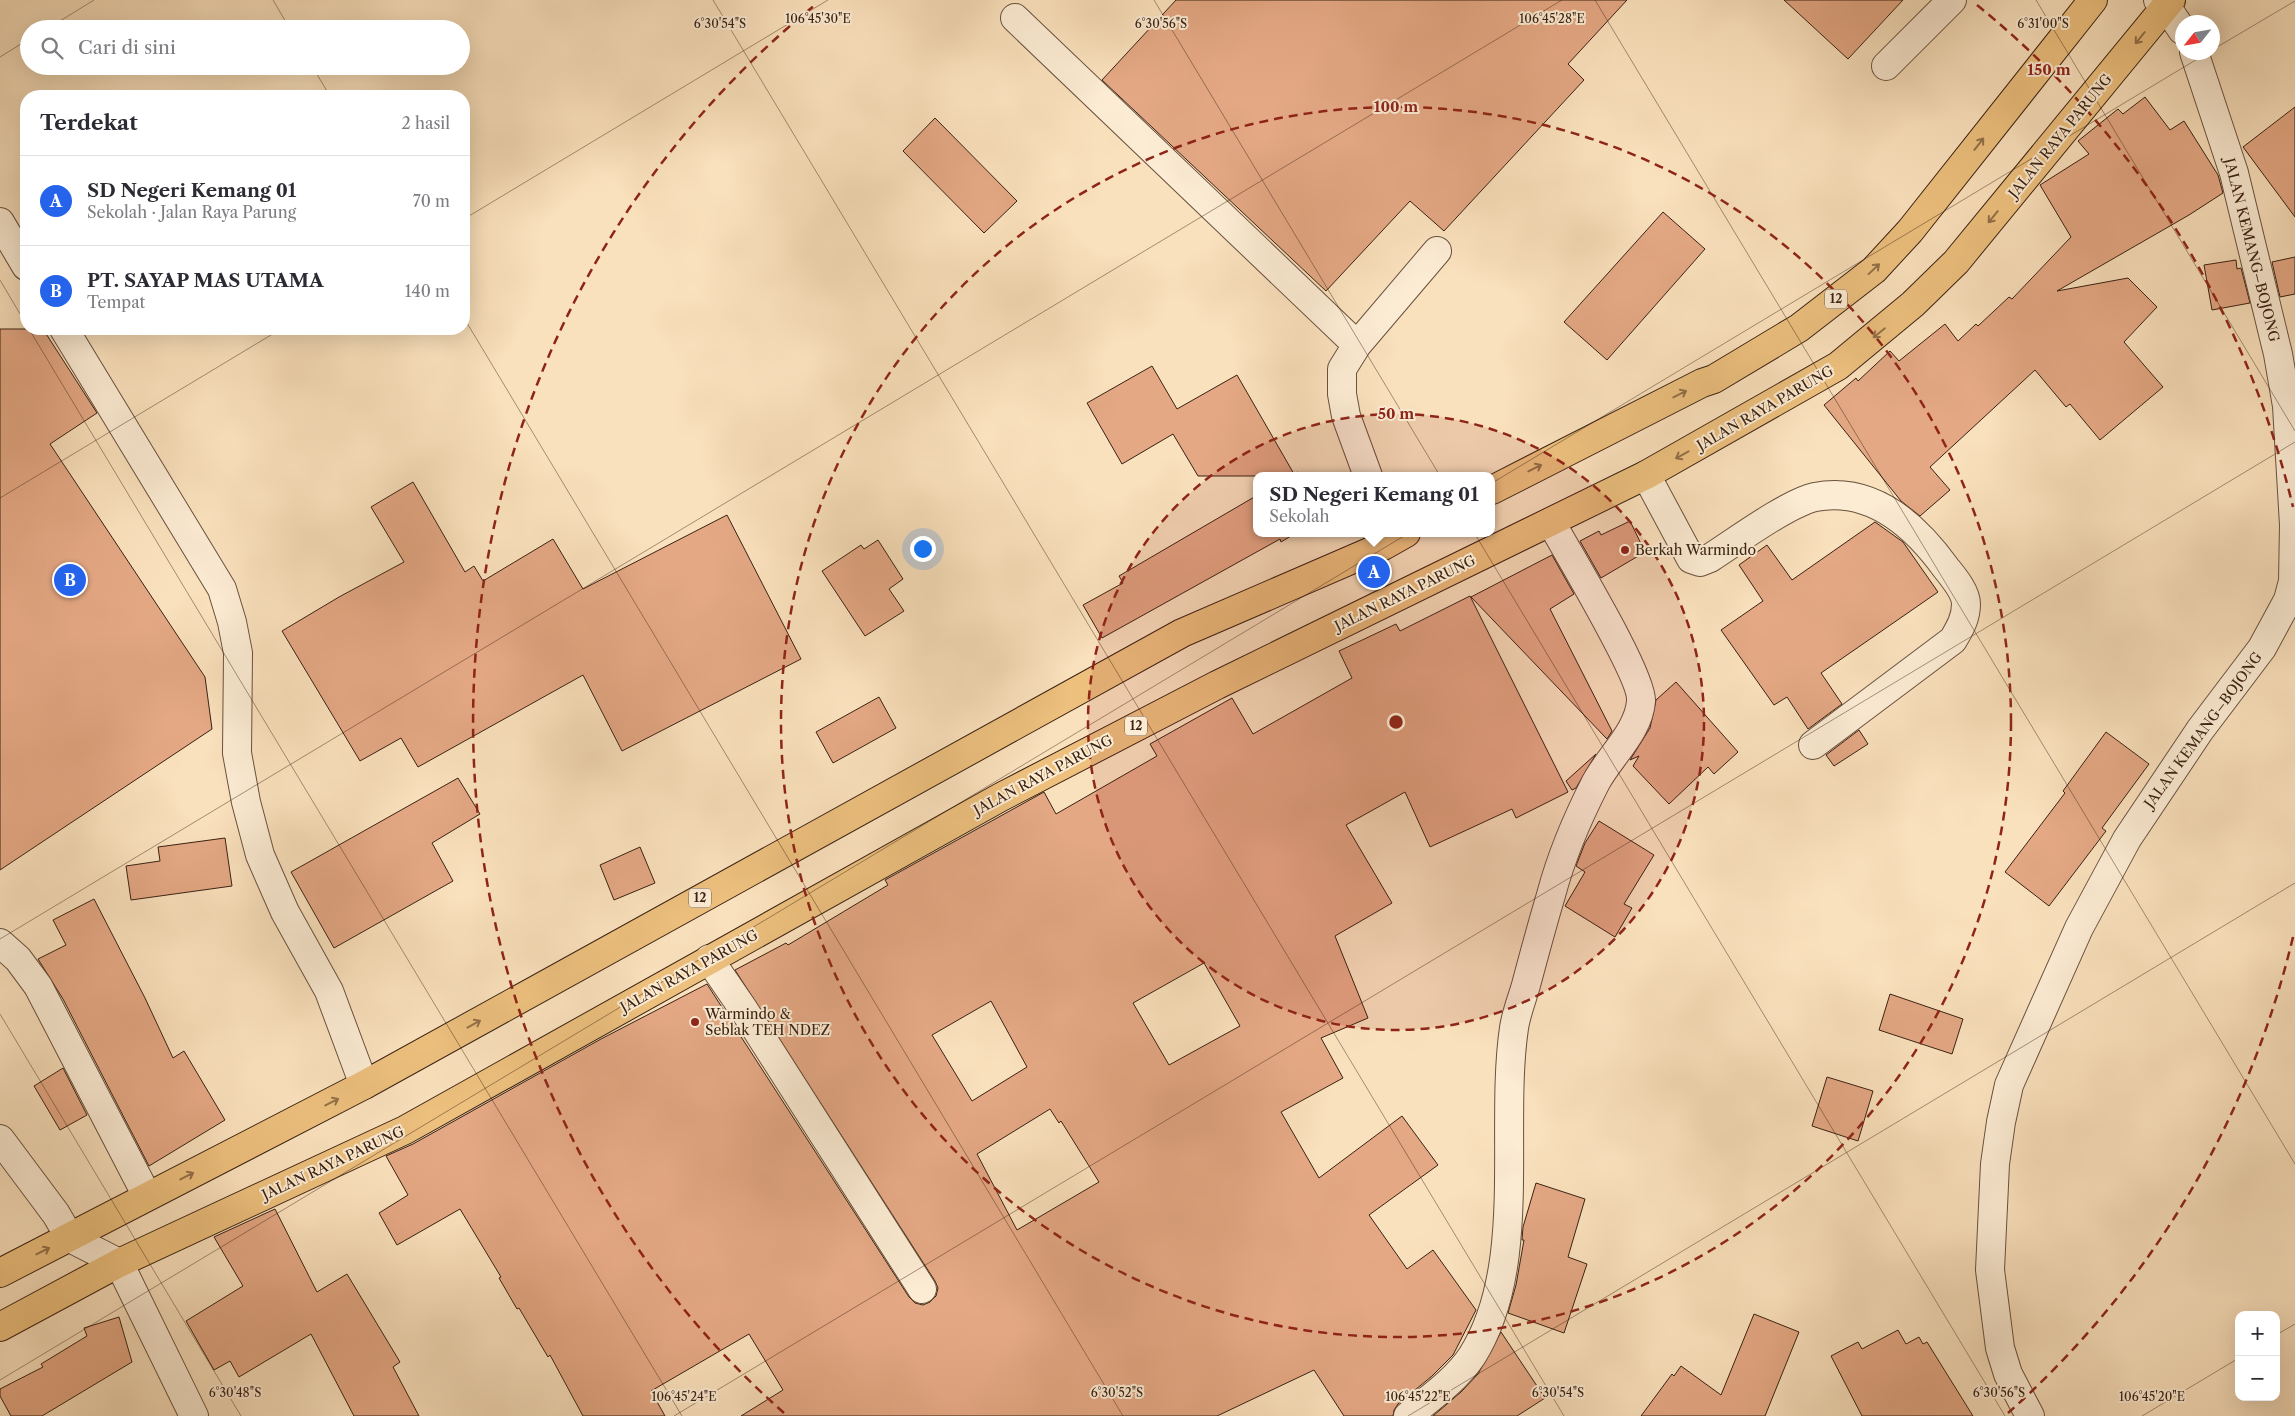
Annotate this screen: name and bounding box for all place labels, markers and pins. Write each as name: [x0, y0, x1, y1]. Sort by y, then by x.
place label: Berkah Warmindo: [1635, 541, 1756, 559]
marker: Berkah Warmindo: [1619, 544, 1631, 556]
pin: A: [1358, 553, 1390, 591]
pin: B: [54, 561, 86, 599]
centre of rings: [1387, 713, 1405, 731]
place label: Warmindo & Seblak TEH NDEZ: [704, 1005, 830, 1039]
marker: Warmindo & Seblak TEH NDEZ: [689, 1016, 701, 1028]

